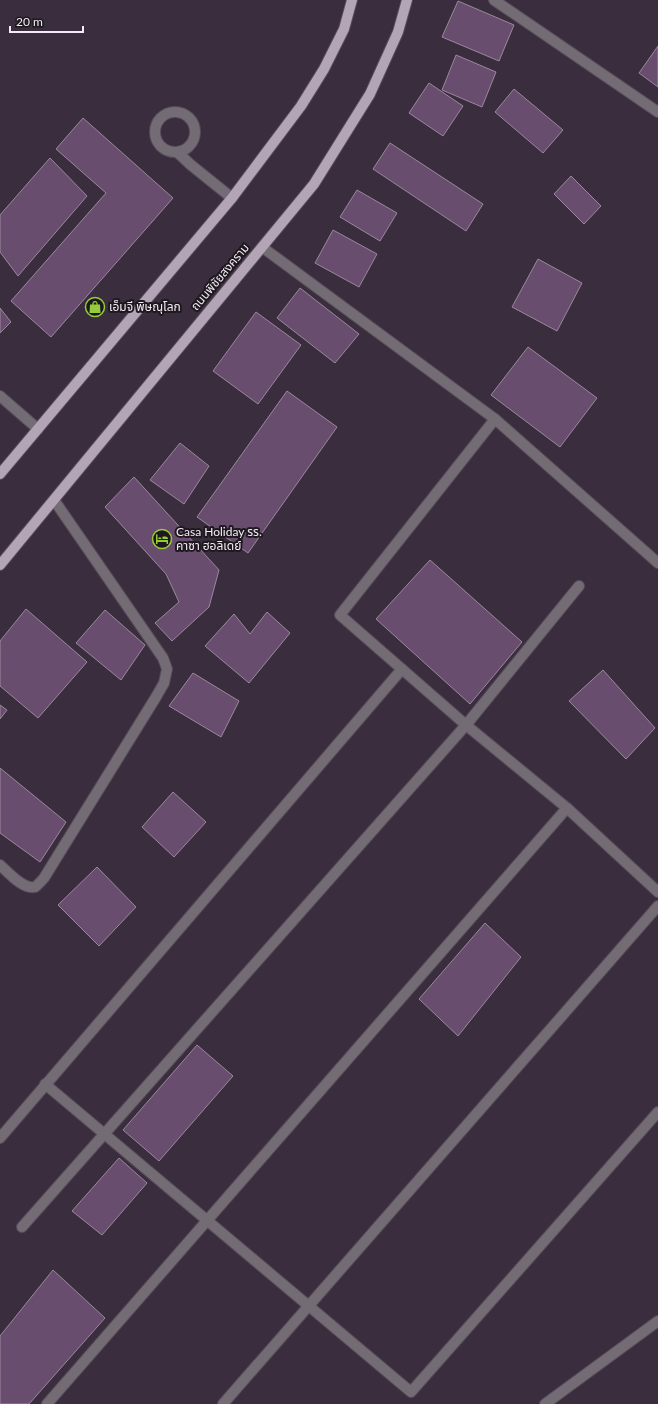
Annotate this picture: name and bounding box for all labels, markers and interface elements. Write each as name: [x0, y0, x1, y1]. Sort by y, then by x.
scale bar: [10, 8, 83, 34]
text: 20 m: [16, 14, 43, 29]
street label: ถนนพิชัยสงคราม: [187, 240, 252, 313]
shop icon: เอ็มจี พิษณุโลก: [84, 296, 106, 318]
place label: เอ็มจี พิษณุโลก: [109, 299, 181, 314]
place label: Casa Holiday รร. คาซา ฮอลิเดย์: [176, 524, 262, 553]
hotel icon: Casa Holiday รร. คาซา ฮอลิเดย์: [151, 528, 173, 550]

